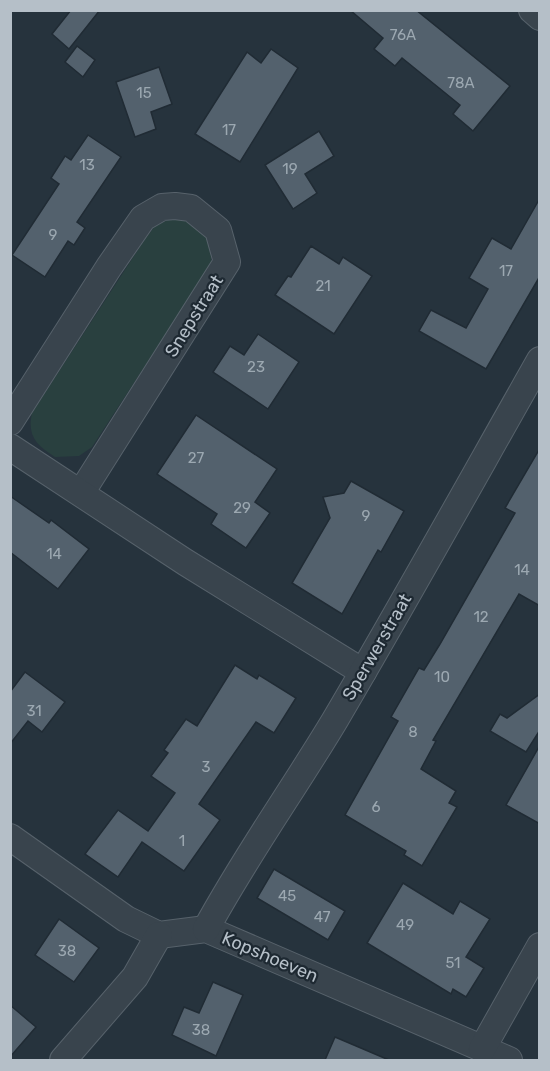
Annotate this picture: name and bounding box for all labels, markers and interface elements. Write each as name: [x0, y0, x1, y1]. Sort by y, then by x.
house number: 76A: [390, 26, 416, 44]
house number: 78A: [447, 74, 475, 92]
house number: 15: [136, 84, 152, 102]
house number: 17: [222, 121, 236, 139]
house number: 13: [79, 156, 95, 174]
house number: 19: [282, 160, 298, 178]
house number: 9: [49, 226, 58, 244]
house number: 17: [499, 262, 513, 280]
street label: Snepstraat: [160, 271, 228, 361]
house number: 21: [315, 277, 331, 295]
house number: 23: [247, 358, 265, 376]
house number: 27: [188, 449, 205, 467]
house number: 29: [233, 499, 251, 517]
house number: 9: [362, 507, 371, 525]
house number: 14: [46, 545, 62, 563]
house number: 14: [514, 561, 530, 579]
street label: Sperwerstraat: [338, 590, 416, 704]
house number: 12: [473, 608, 489, 626]
house number: 10: [434, 668, 450, 686]
house number: 31: [26, 702, 42, 720]
house number: 8: [408, 723, 418, 741]
house number: 3: [201, 758, 211, 776]
house number: 6: [371, 798, 381, 816]
house number: 1: [179, 832, 185, 850]
house number: 45: [278, 887, 296, 905]
house number: 47: [314, 908, 331, 926]
house number: 49: [396, 916, 414, 934]
street label: Kopshoeven: [219, 927, 321, 987]
house number: 38: [58, 942, 76, 960]
house number: 51: [445, 954, 461, 972]
house number: 38: [192, 1021, 210, 1039]

